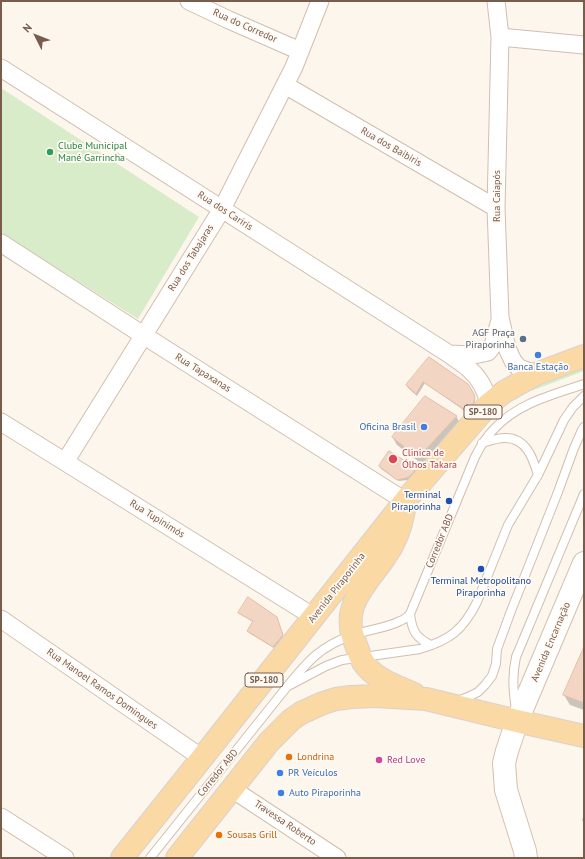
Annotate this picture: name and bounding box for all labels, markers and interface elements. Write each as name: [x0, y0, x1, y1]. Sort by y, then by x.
street label: Rua do Corredor: [211, 6, 279, 46]
north arrow: [16, 16, 56, 56]
text: N: [19, 21, 35, 35]
street label: Rua dos Baibiris: [358, 125, 424, 169]
place label: Clube Municipal Mané Garrincha: [58, 140, 127, 164]
marker: Clube Municipal Mané Garrincha: [45, 147, 55, 157]
street label: Rua Caiapós: [491, 170, 503, 222]
street label: Rua dos Cariris: [195, 189, 255, 233]
street label: Rua dos Tabajaras: [166, 222, 216, 294]
place label: AGF Praça Piraporinha: [466, 327, 515, 350]
marker: AGF Praça Piraporinha: [518, 334, 528, 344]
marker: Banca Estação: [533, 350, 543, 360]
street label: Rua Tapaxanas: [173, 351, 233, 395]
place label: Banca Estação: [507, 361, 569, 373]
road number: SP-180: [464, 405, 502, 419]
place label: Oficina Brasil: [359, 421, 416, 433]
marker: Oficina Brasil: [419, 422, 429, 432]
place label: Clinica de Ólhos Takara: [402, 447, 457, 470]
marker: Clinica de Ólhos Takara: [387, 453, 399, 465]
place label: Terminal Piraporinha: [392, 489, 441, 512]
marker: Terminal Piraporinha: [444, 496, 454, 506]
street label: Rua Tupinimós: [127, 497, 187, 541]
street label: Corredor ABD: [424, 512, 456, 570]
street label: Avenida Piraporinha: [306, 550, 368, 626]
marker: Terminal Metropolitano Piraporinha: [476, 564, 486, 574]
place label: Terminal Metropolitano Piraporinha: [431, 575, 531, 598]
street label: Avenida Encarnação: [529, 600, 573, 684]
street label: Rua Manoel Ramos Domingues: [44, 646, 160, 732]
road number: SP-180: [245, 673, 283, 687]
street label: Corredor ABD: [195, 747, 241, 799]
place label: Londrina: [297, 751, 334, 763]
marker: Londrina: [284, 752, 294, 762]
place label: Red Love: [387, 754, 425, 766]
marker: Red Love: [374, 755, 384, 765]
place label: PR Veículos: [288, 767, 337, 779]
marker: PR Veículos: [275, 768, 285, 778]
place label: Auto Piraporinha: [289, 787, 361, 799]
marker: Auto Piraporinha: [276, 788, 286, 798]
street label: Travessa Roberto: [252, 798, 318, 848]
place label: Sousas Grill: [227, 829, 277, 841]
marker: Sousas Grill: [214, 830, 224, 840]

